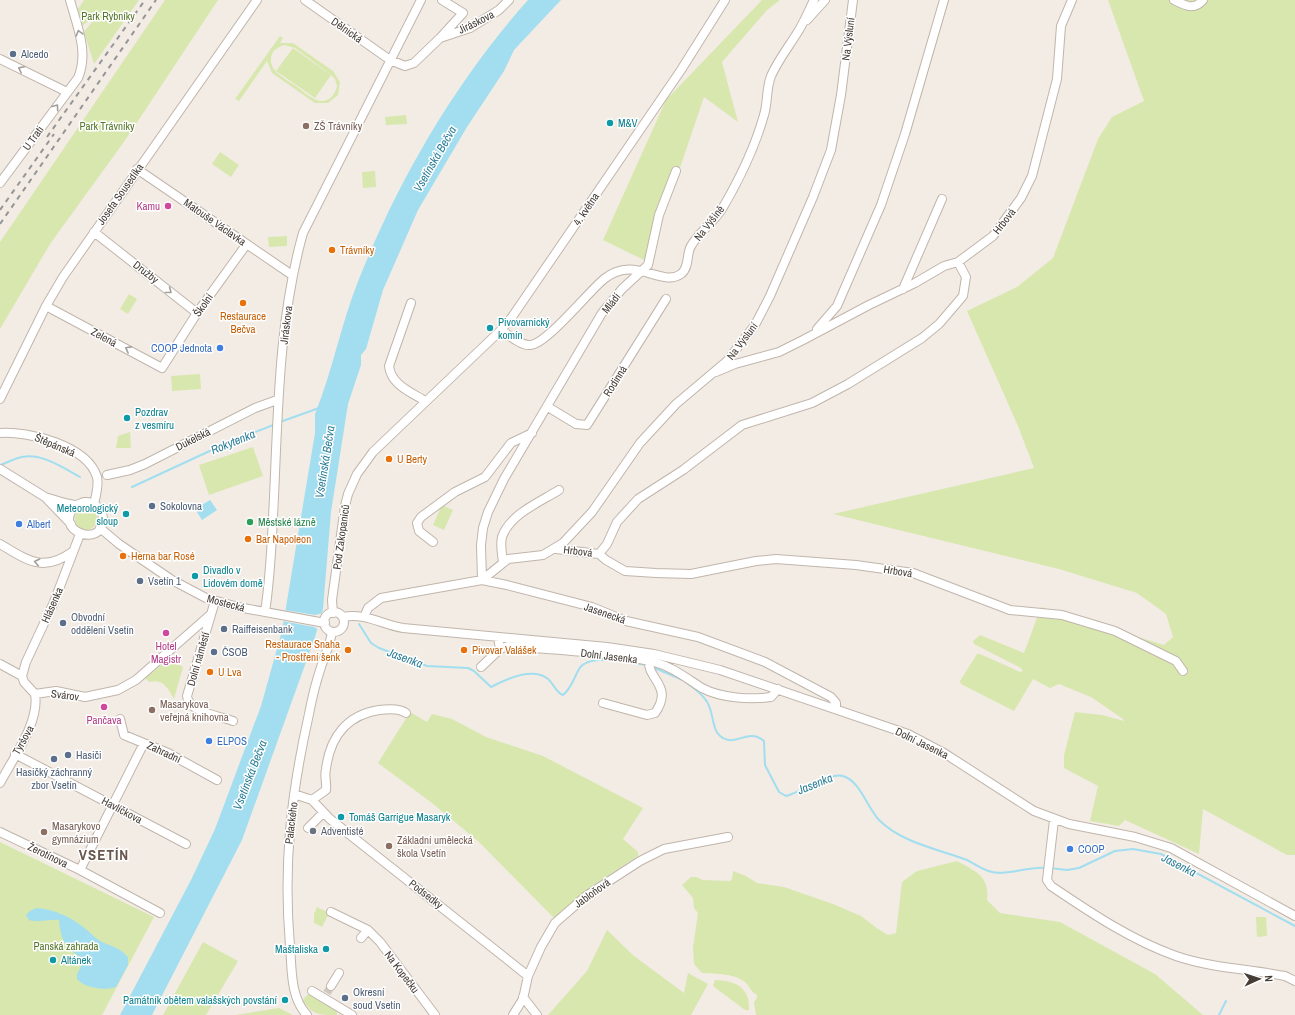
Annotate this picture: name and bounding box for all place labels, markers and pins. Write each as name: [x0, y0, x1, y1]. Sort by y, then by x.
place label: Alcedo: [20, 47, 49, 61]
marker: Alcedo: [8, 49, 18, 59]
place label: M&V: [618, 116, 638, 130]
marker: M&V: [605, 118, 615, 128]
place label: ZŠ Trávníky: [314, 119, 363, 133]
marker: ZŠ Trávníky: [301, 121, 311, 131]
place label: Kamu: [136, 199, 160, 213]
marker: Kamu: [163, 201, 173, 211]
place label: Trávníky: [340, 243, 375, 257]
marker: Trávníky: [327, 245, 337, 255]
marker: Restaurace Bečva: [238, 298, 248, 308]
place label: Restaurace Bečva: [220, 309, 266, 336]
place label: Pivovarnický komín: [498, 315, 550, 342]
marker: Pivovarnický komín: [485, 323, 495, 333]
place label: COOP Jednota: [151, 341, 212, 355]
marker: COOP Jednota: [215, 343, 225, 353]
place label: Pozdrav z vesmíru: [135, 405, 174, 432]
marker: Pozdrav z vesmíru: [122, 413, 132, 423]
place label: U Berty: [397, 452, 428, 466]
marker: U Berty: [384, 454, 394, 464]
place label: Sokolovna: [160, 499, 202, 513]
place label: Meteorologický sloup: [57, 501, 118, 528]
marker: Sokolovna: [147, 501, 157, 511]
marker: Meteorologický sloup: [121, 509, 131, 519]
place label: Městské lázně: [258, 515, 316, 529]
place label: Albert: [26, 517, 51, 531]
marker: Městské lázně: [245, 517, 255, 527]
marker: Albert: [14, 519, 24, 529]
place label: Bar Napoleon: [256, 532, 311, 546]
marker: Bar Napoleon: [243, 534, 253, 544]
place label: Herna bar Rosé: [131, 549, 195, 563]
marker: Herna bar Rosé: [118, 551, 128, 561]
place label: Divadlo v Lidovém domě: [203, 563, 263, 590]
marker: Divadlo v Lidovém domě: [190, 571, 200, 581]
place label: Vsetín 1: [148, 574, 181, 588]
marker: Vsetín 1: [135, 576, 145, 586]
place label: Obvodní oddělení Vsetín: [71, 610, 134, 637]
marker: Obvodní oddělení Vsetín: [58, 618, 68, 628]
place label: Raiffeisenbank: [232, 622, 293, 636]
marker: Raiffeisenbank: [219, 624, 229, 634]
marker: Hotel Magistr: [161, 628, 171, 638]
place label: Restaurace Snaha - Prostření šenk: [265, 637, 340, 664]
place label: Hotel Magistr: [151, 639, 181, 666]
place label: Pivovar Valášek: [472, 643, 537, 657]
place label: ČSOB: [222, 645, 248, 659]
marker: Restaurace Snaha - Prostření šenk: [343, 645, 353, 655]
marker: Pivovar Valášek: [459, 645, 469, 655]
marker: ČSOB: [209, 647, 219, 657]
place label: U Lva: [218, 665, 242, 679]
marker: U Lva: [205, 667, 215, 677]
place label: Masarykova veřejná knihovna: [160, 697, 229, 724]
marker: Pančava: [99, 702, 109, 712]
marker: Masarykova veřejná knihovna: [147, 705, 157, 715]
place label: Pančava: [86, 713, 122, 727]
place label: ELPOS: [217, 734, 247, 748]
marker: ELPOS: [204, 736, 214, 746]
place label: Hasiči: [76, 748, 102, 762]
marker: Hasiči: [63, 750, 73, 760]
marker: Hasičký záchranný zbor Vsetín: [49, 754, 59, 764]
place label: Hasičký záchranný zbor Vsetín: [16, 765, 93, 792]
place label: Tomáš Garrigue Masaryk: [349, 810, 451, 824]
marker: Tomáš Garrigue Masaryk: [336, 812, 346, 822]
place label: Masarykovo gymnázium: [52, 819, 101, 846]
place label: Adventisté: [320, 824, 364, 838]
marker: Adventisté: [308, 826, 318, 836]
marker: Masarykovo gymnázium: [39, 827, 49, 837]
place label: Základní umělecká škola Vsetín: [397, 833, 473, 860]
marker: Základní umělecká škola Vsetín: [384, 841, 394, 851]
place label: COOP: [1078, 842, 1105, 856]
marker: COOP: [1065, 844, 1075, 854]
place label: Maštaliska: [275, 942, 318, 956]
marker: Maštaliska: [321, 944, 331, 954]
place label: Altánek: [60, 953, 92, 967]
marker: Altánek: [48, 955, 58, 965]
place label: Okresní soud Vsetín: [353, 985, 401, 1012]
place label: Památník obětem valašských povstání: [123, 993, 277, 1007]
marker: Okresní soud Vsetín: [340, 993, 350, 1003]
marker: Památník obětem valašských povstání: [280, 995, 290, 1005]

